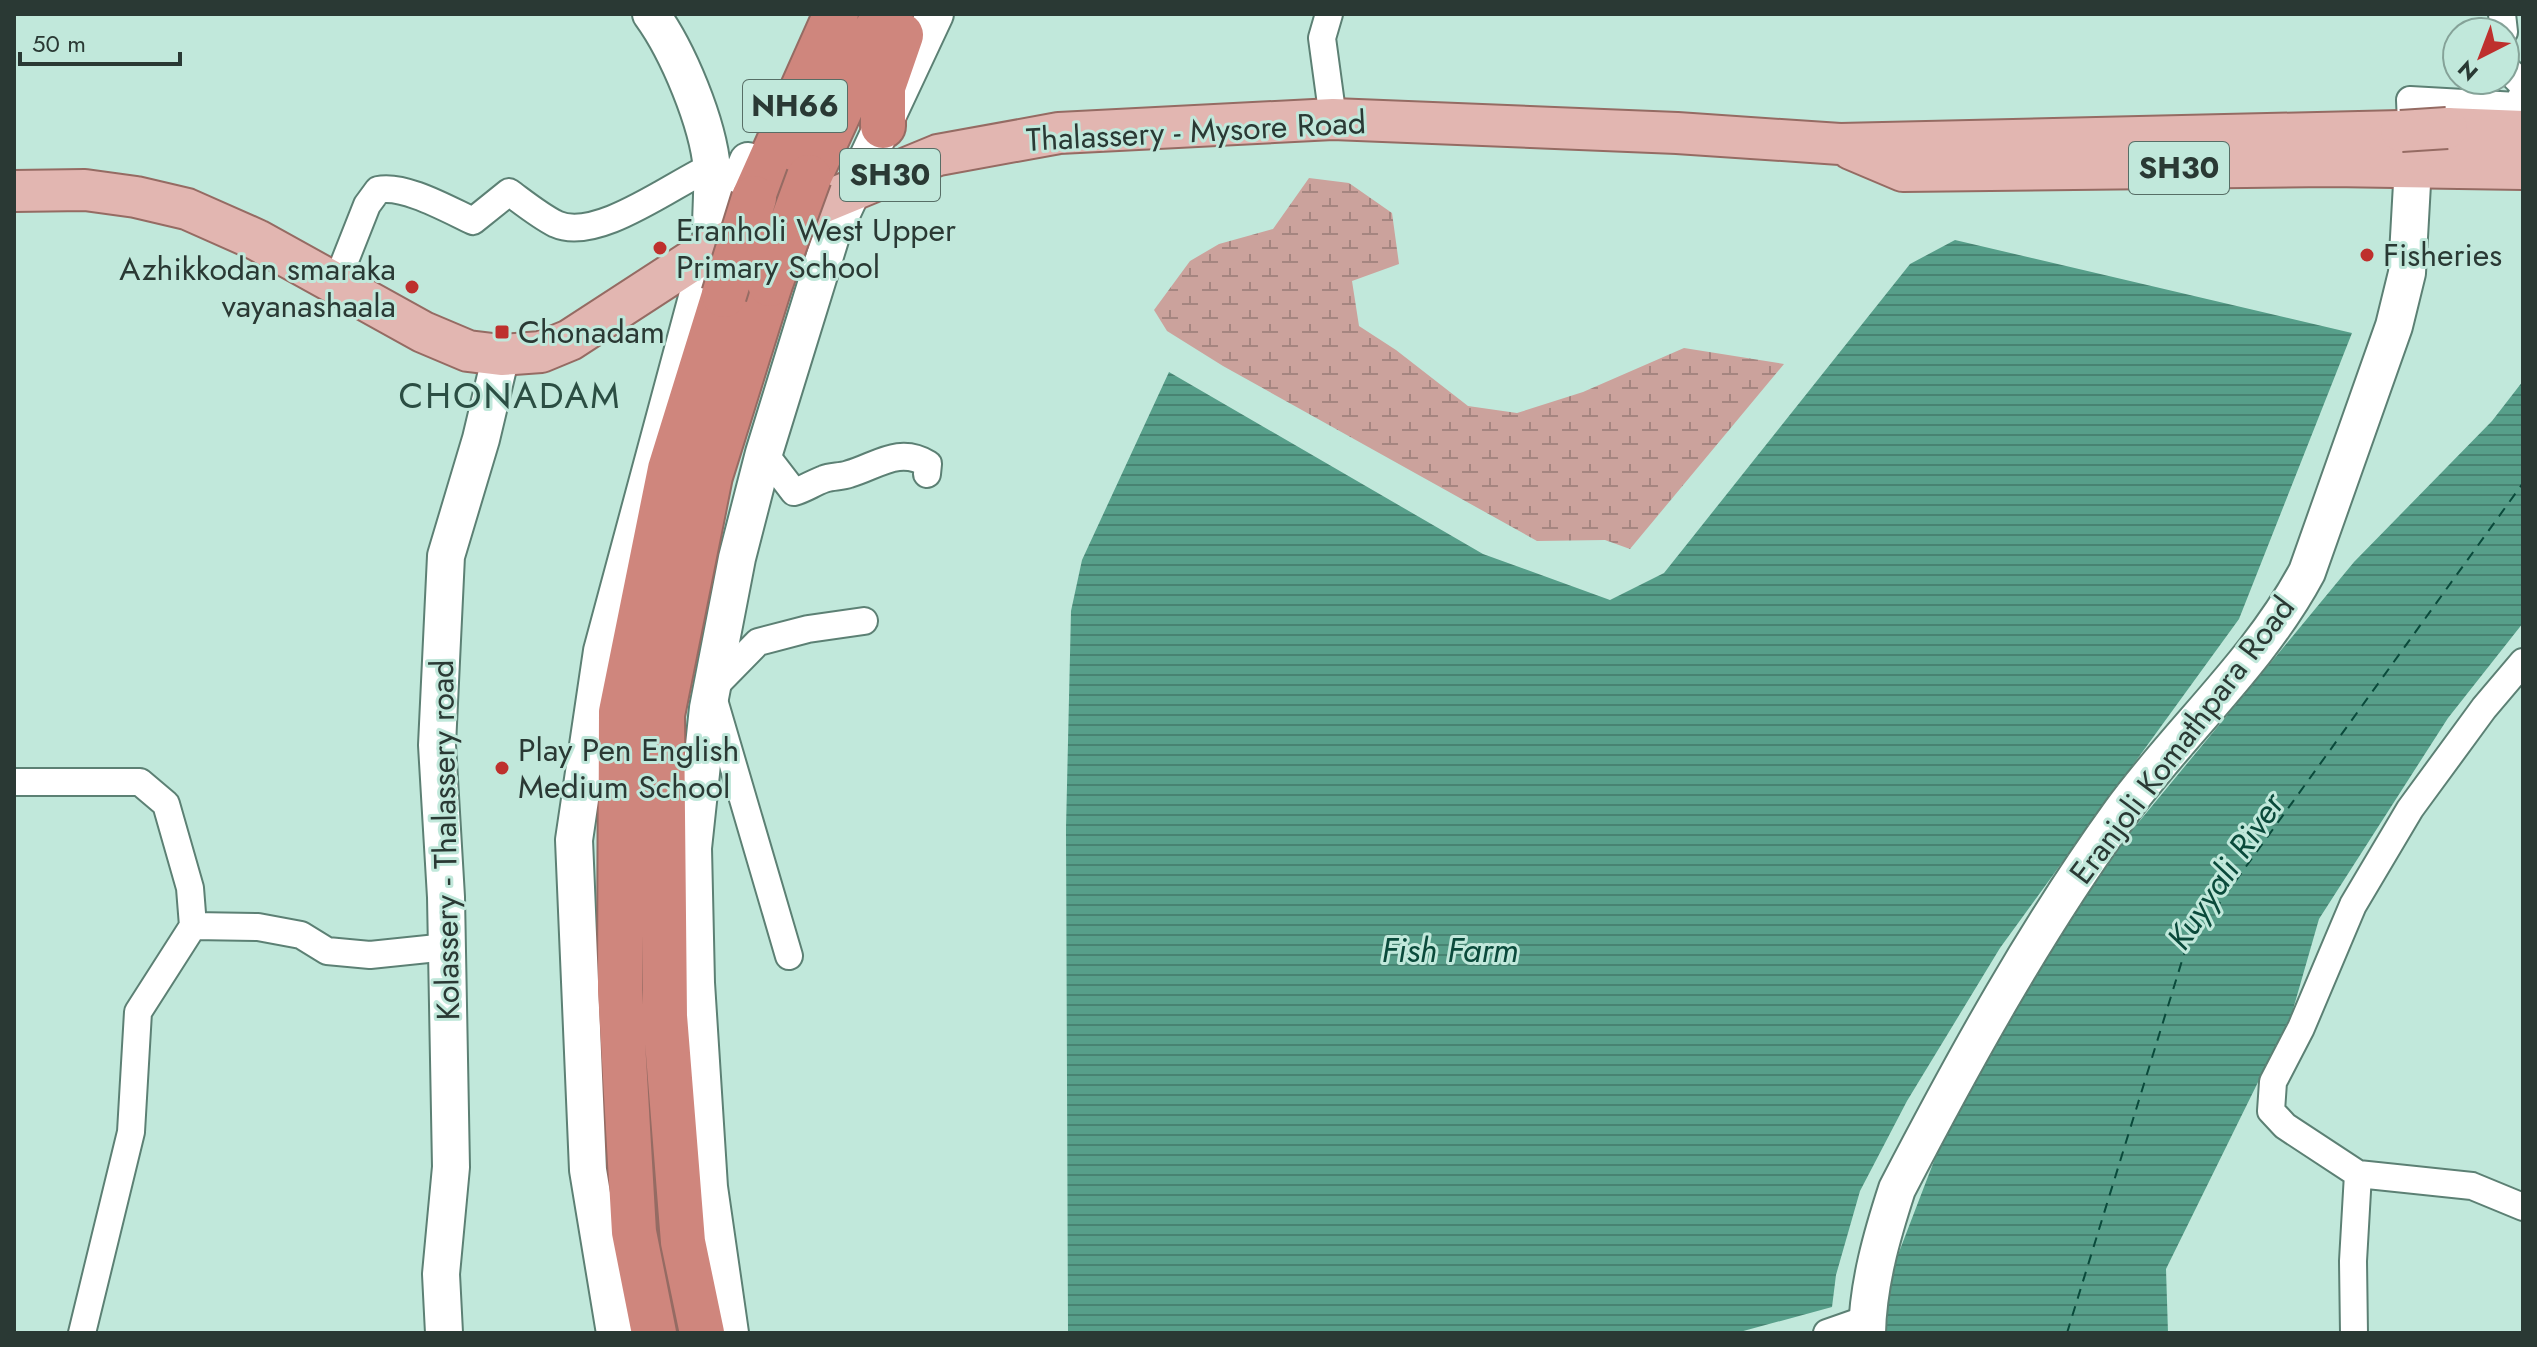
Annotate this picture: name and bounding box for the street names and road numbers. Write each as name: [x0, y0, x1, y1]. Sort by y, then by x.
road number: NH66: [743, 80, 847, 132]
street label: Thalassery - Mysore Road: [1025, 99, 1367, 163]
road number: SH30: [2129, 142, 2229, 194]
road number: SH30: [840, 149, 940, 201]
street label: Eranjoli Komathpara Road: [2058, 587, 2306, 893]
street label: Kolassery - Thalassery road: [419, 659, 471, 1021]

